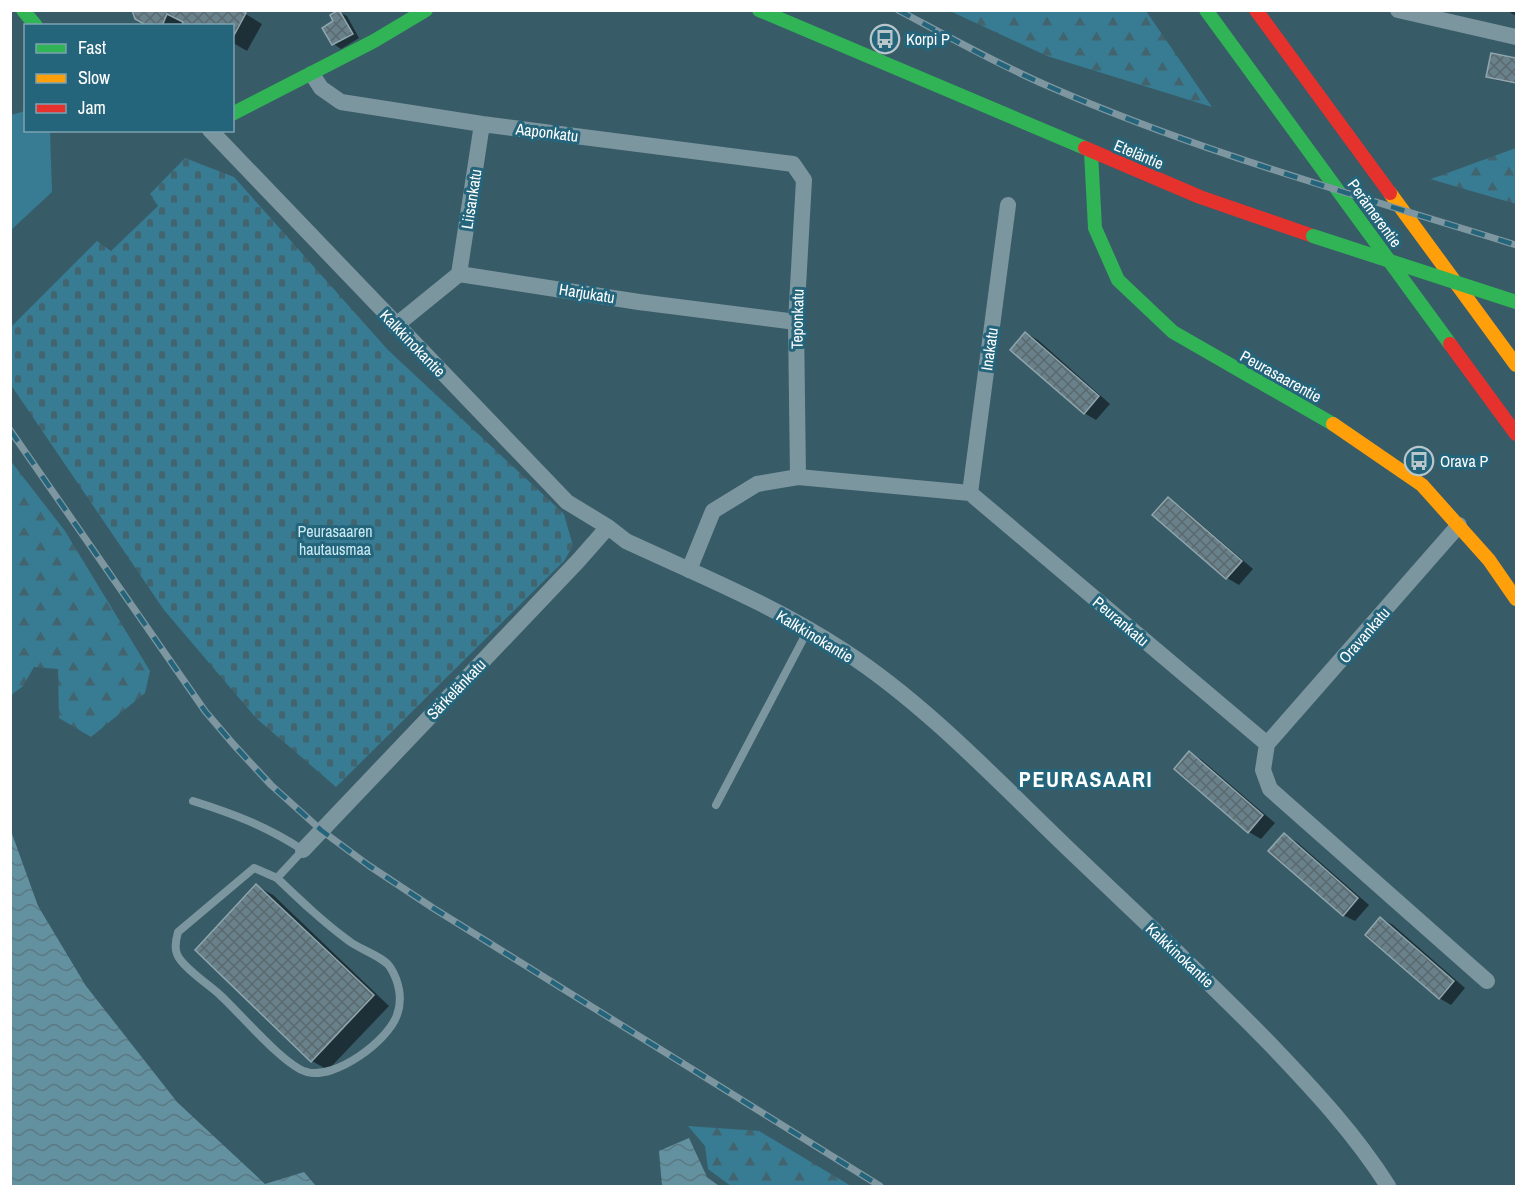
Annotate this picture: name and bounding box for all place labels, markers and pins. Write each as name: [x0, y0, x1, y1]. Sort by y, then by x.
bus stop icon: Korpi P: [869, 23, 901, 55]
place label: Korpi P: [906, 28, 950, 50]
bus stop icon: Orava P: [1403, 445, 1435, 477]
place label: Orava P: [1440, 450, 1488, 472]

